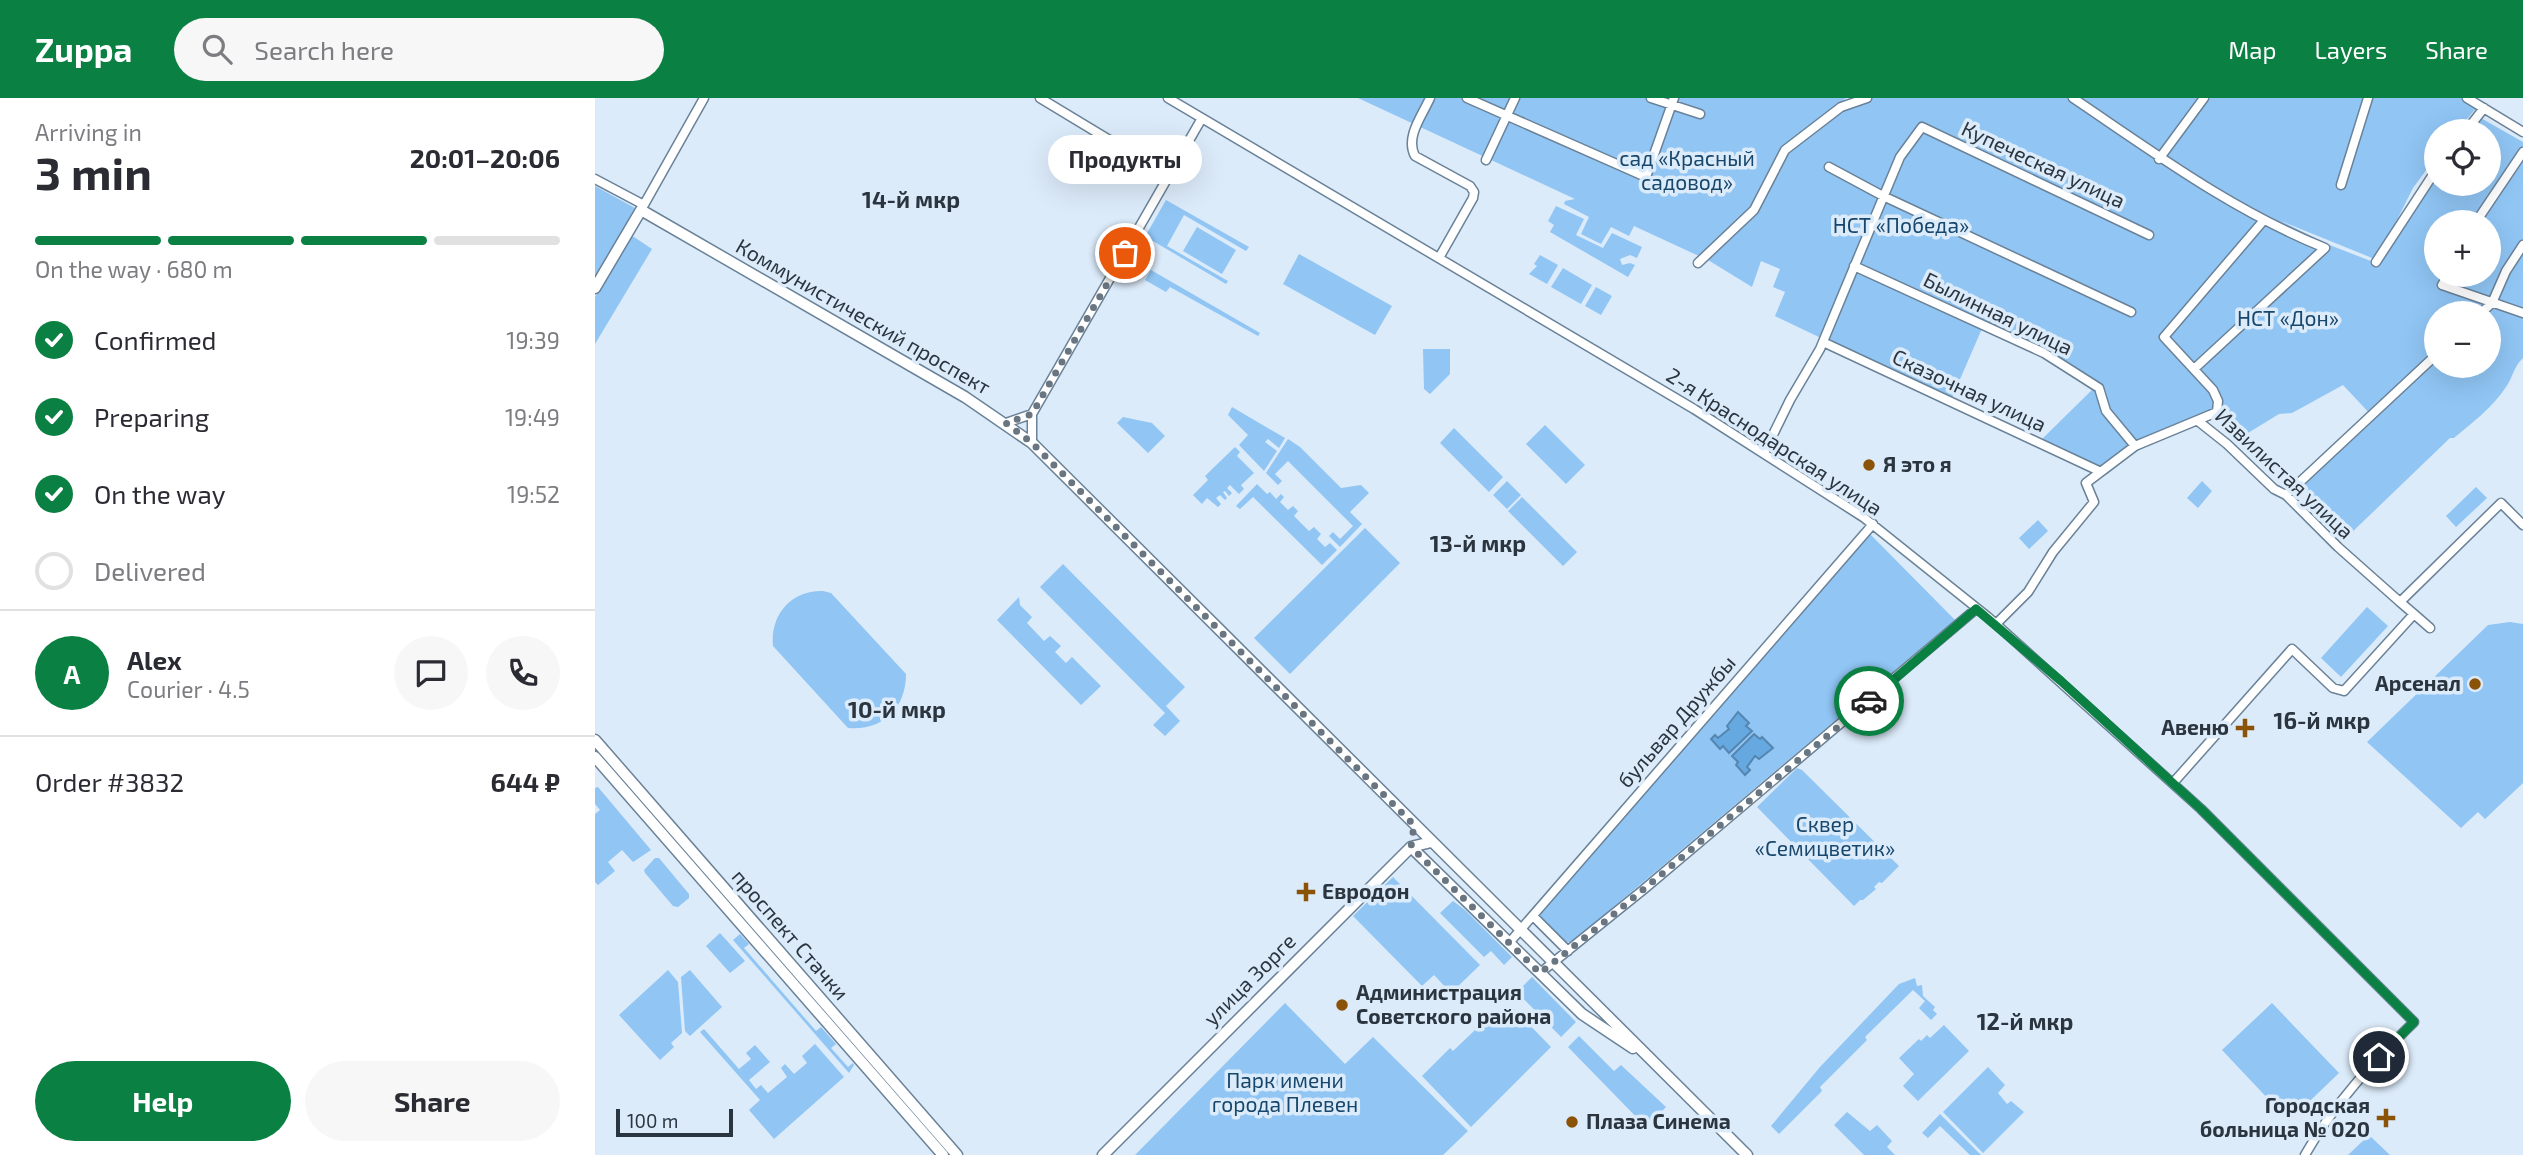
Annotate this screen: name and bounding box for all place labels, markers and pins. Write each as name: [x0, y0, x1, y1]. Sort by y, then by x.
callout: Продукты: [1048, 134, 1202, 183]
pin: [1095, 223, 1155, 283]
place label: Я это я: [1883, 451, 1952, 476]
marker: Я это я: [1861, 457, 1877, 473]
place label: Арсенал: [2375, 670, 2461, 695]
marker: Арсенал: [2467, 676, 2483, 692]
place label: Авеню: [2161, 714, 2229, 739]
marker: Авеню: [2235, 718, 2255, 738]
place label: Евродон: [1322, 878, 1409, 903]
marker: Евродон: [1296, 882, 1316, 902]
place label: Администрация Советского района: [1356, 979, 1551, 1028]
marker: Администрация Советского района: [1334, 997, 1350, 1013]
pin: [2349, 1027, 2409, 1087]
place label: Городская больница № 020: [2200, 1092, 2370, 1141]
place label: Плаза Синема: [1586, 1108, 1731, 1133]
marker: Городская больница № 020: [2376, 1108, 2396, 1128]
marker: Плаза Синема: [1564, 1114, 1580, 1130]

